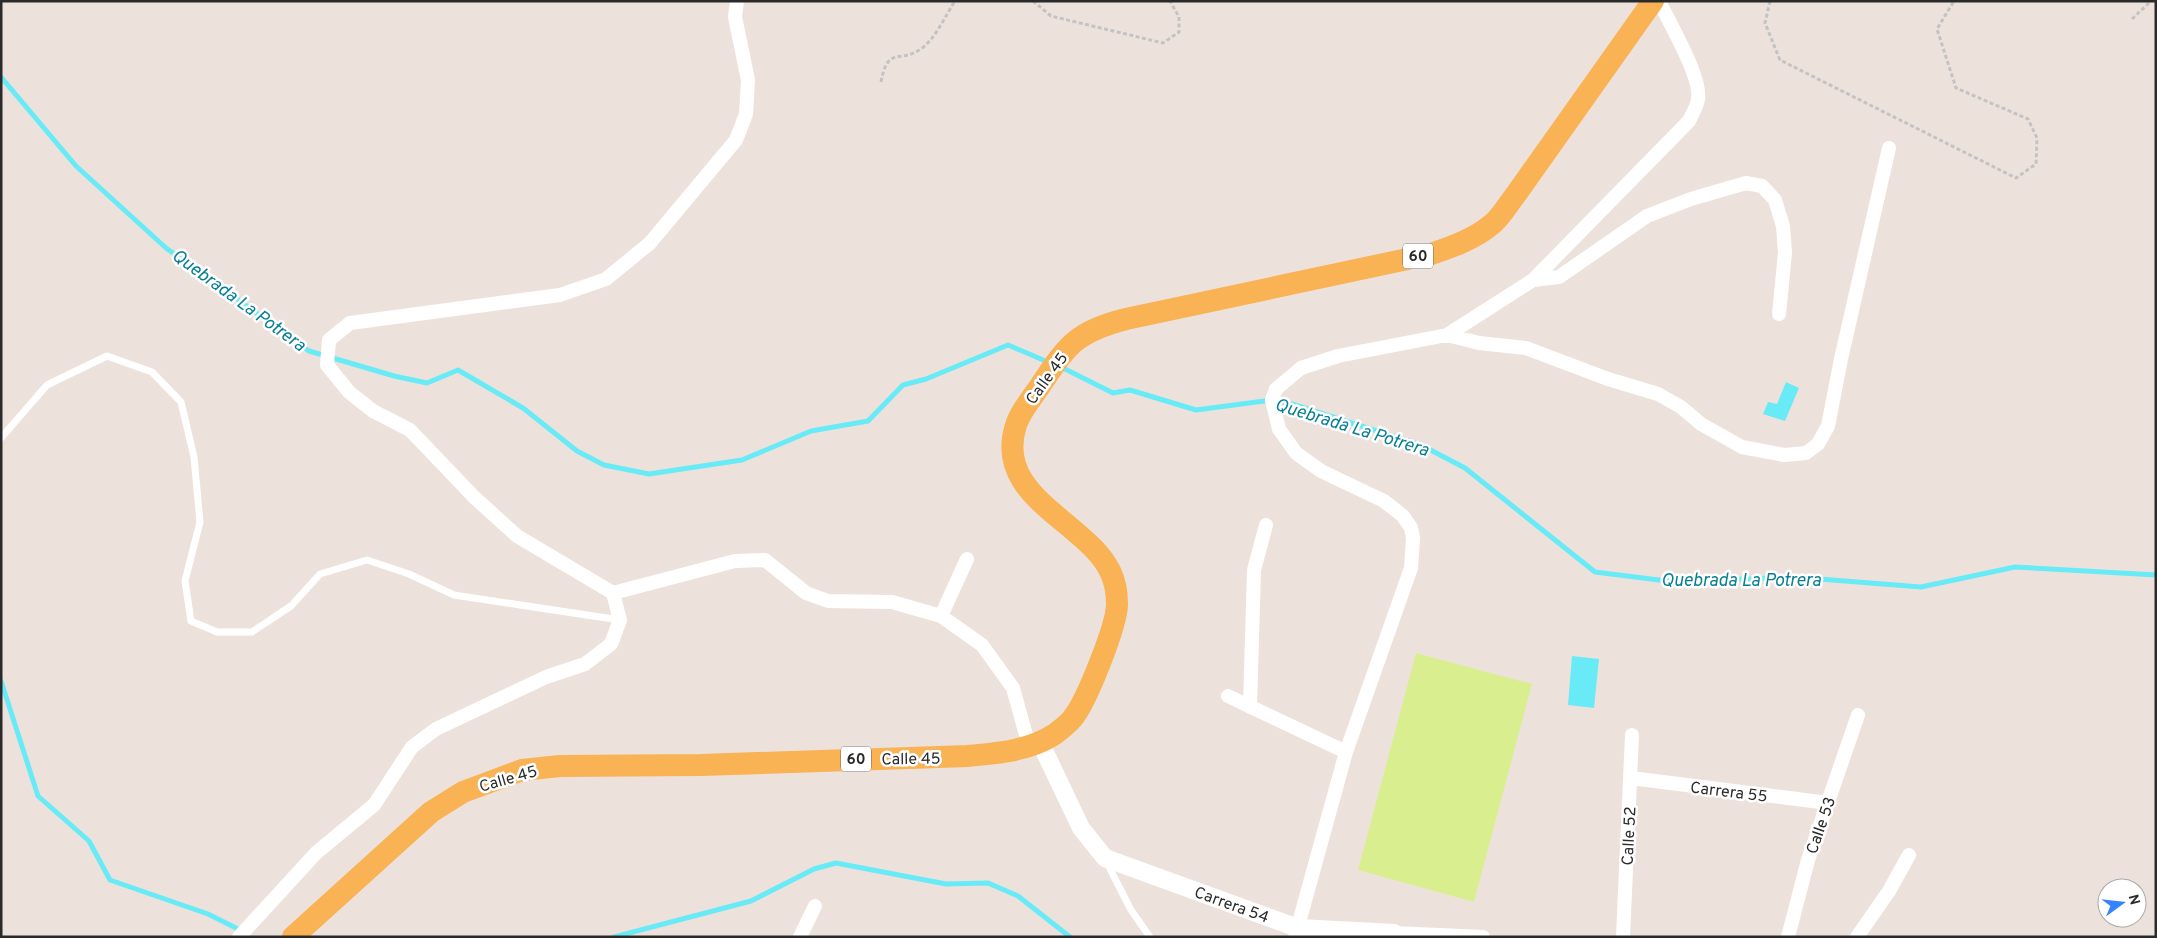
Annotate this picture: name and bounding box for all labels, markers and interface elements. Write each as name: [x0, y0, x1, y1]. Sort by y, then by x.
road number: 60: [1403, 244, 1433, 268]
water label: Quebrada La Potrera: [167, 245, 310, 358]
street label: Calle 45: [1022, 349, 1073, 409]
water label: Quebrada La Potrera: [1272, 394, 1432, 463]
water label: Quebrada La Potrera: [1661, 570, 1822, 593]
road number: 60: [841, 746, 871, 772]
street label: Calle 45: [881, 749, 941, 771]
street label: Calle 45: [477, 762, 540, 798]
street label: Carrera 55: [1689, 778, 1769, 808]
street label: Calle 53: [1803, 794, 1841, 857]
street label: Calle 52: [1618, 806, 1642, 866]
north arrow: [2097, 878, 2147, 928]
street label: Carrera 54: [1191, 883, 1271, 929]
text: N: [2124, 893, 2143, 907]

